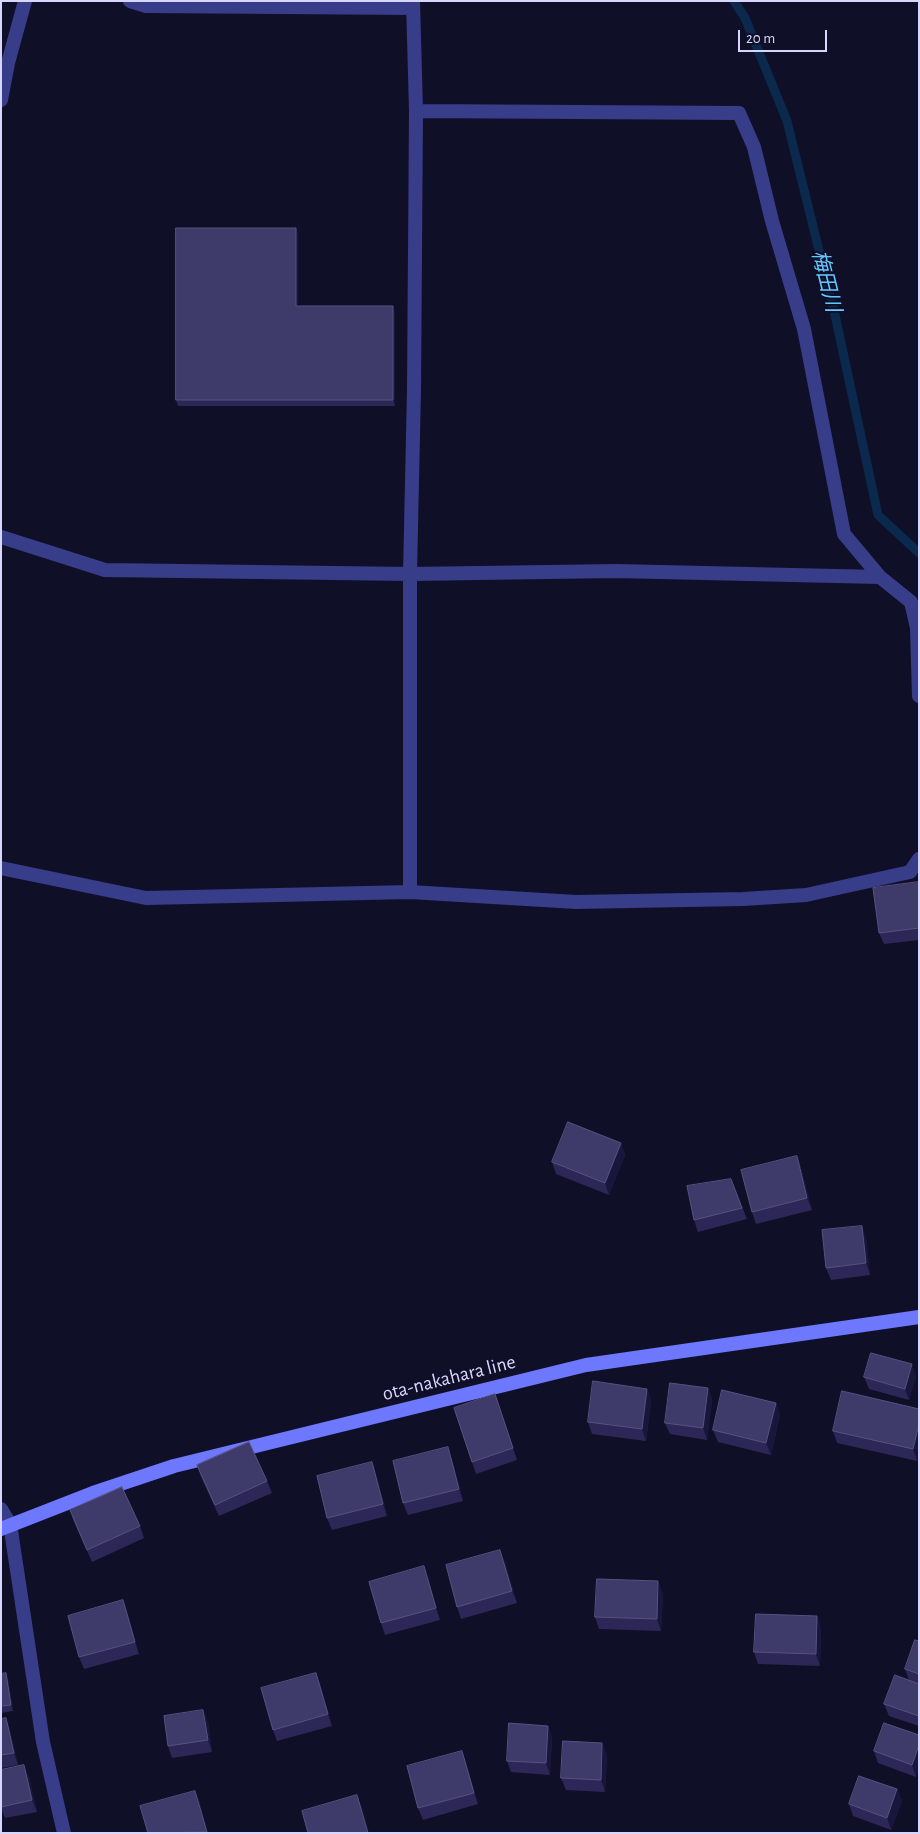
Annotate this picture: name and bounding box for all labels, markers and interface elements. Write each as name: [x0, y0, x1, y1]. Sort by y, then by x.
scale bar: [740, 20, 829, 52]
text: 20 m: [746, 31, 775, 46]
water label: 梅田川: [806, 247, 846, 315]
street label: ota-nakahara line: [380, 1350, 518, 1406]

